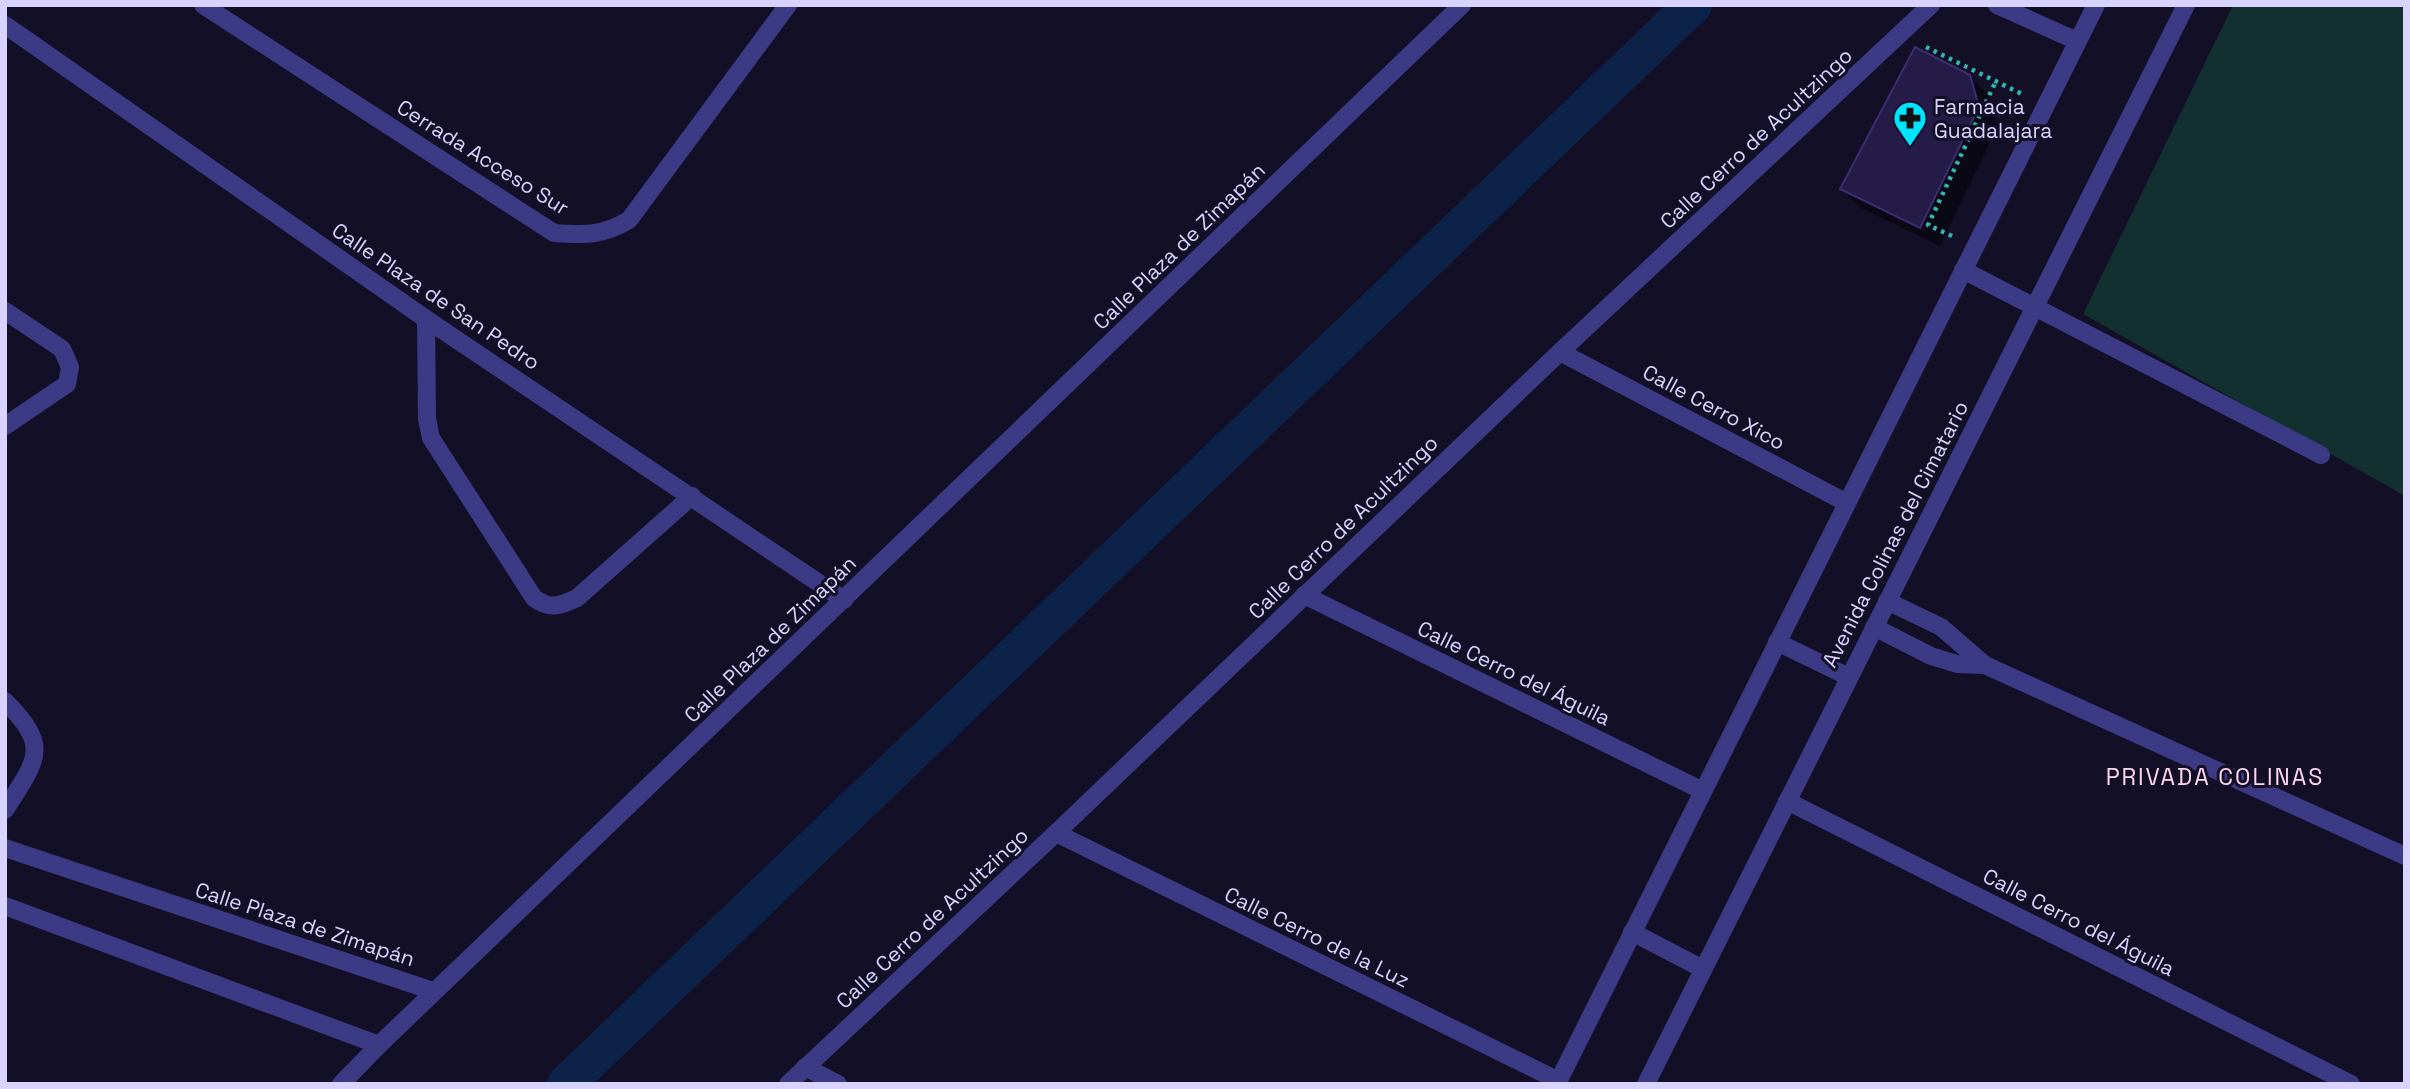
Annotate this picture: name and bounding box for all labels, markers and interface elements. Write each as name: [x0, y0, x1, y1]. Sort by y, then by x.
street label: Calle Cerro de Acultzingo: [1654, 42, 1858, 234]
street label: Cerrada Acceso Sur: [392, 93, 574, 221]
place label: Farmacia Guadalajara: [1934, 93, 2052, 144]
pharmacy icon: Farmacia Guadalajara: [1891, 99, 1929, 148]
street label: Calle Plaza de Zimapán: [1087, 157, 1271, 335]
street label: Calle Plaza de San Pedro: [327, 216, 545, 376]
street label: Calle Cerro Xico: [1638, 358, 1790, 456]
street label: Avenida Colinas del Cimatario: [1816, 396, 1974, 672]
street label: Calle Cerro de Acultzingo: [1242, 429, 1444, 625]
street label: Calle Plaza de Zimapán: [678, 550, 862, 728]
street label: Calle Cerro del Águila: [1413, 614, 1615, 732]
district label: PRIVADA COLINAS: [2106, 762, 2324, 792]
street label: Calle Cerro de Acultzingo: [830, 822, 1034, 1014]
street label: Calle Cerro del Águila: [1979, 862, 2179, 982]
street label: Calle Plaza de Zimapán: [192, 876, 418, 972]
street label: Calle Cerro de la Luz: [1220, 880, 1414, 994]

